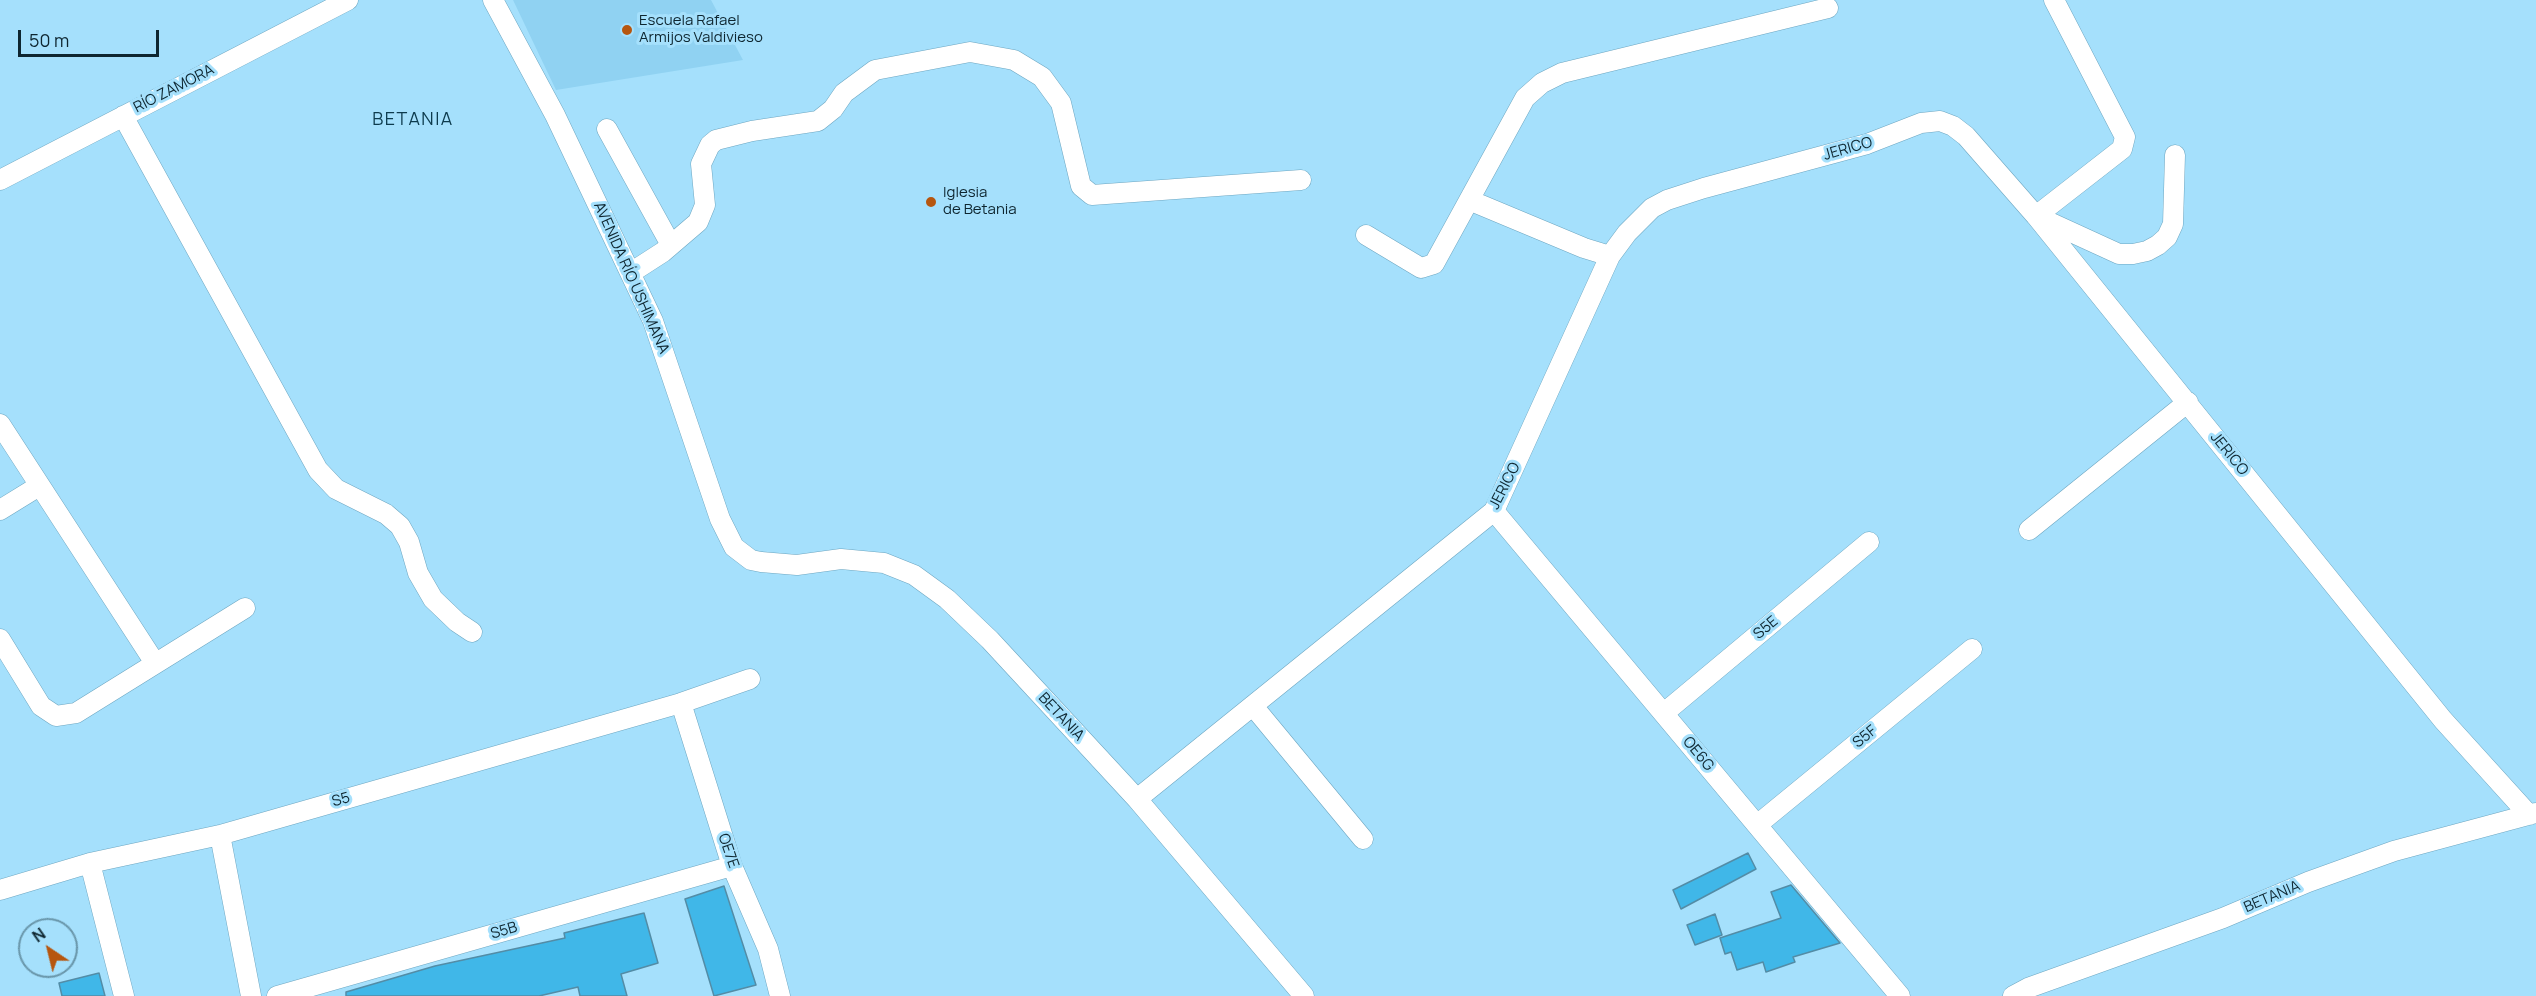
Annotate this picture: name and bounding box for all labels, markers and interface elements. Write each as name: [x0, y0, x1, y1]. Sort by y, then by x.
place label: Escuela Rafael Armijos Valdivieso: [639, 12, 763, 47]
scale bar: [21, 18, 162, 56]
marker: Escuela Rafael Armijos Valdivieso: [620, 23, 634, 37]
text: 50 m: [29, 28, 69, 52]
street label: RÍO ZAMORA: [131, 61, 217, 117]
district label: BETANIA: [372, 109, 454, 131]
street label: JERICO: [1821, 133, 1875, 165]
place label: Iglesia de Betania: [943, 184, 1017, 219]
marker: Iglesia de Betania: [924, 195, 938, 209]
street label: AVENIDA RÍO USHIMANA: [589, 199, 673, 357]
street label: JERICO: [2206, 429, 2252, 479]
street label: JERICO: [1486, 460, 1524, 512]
street label: S5E: [1750, 613, 1782, 643]
street label: BETANIA: [1034, 689, 1088, 745]
street label: S5F: [1849, 722, 1881, 752]
street label: OE6G: [1678, 733, 1718, 775]
street label: S5: [330, 789, 352, 811]
street label: OE7E: [714, 831, 742, 871]
street label: BETANIA: [2241, 877, 2303, 917]
north arrow: [18, 918, 78, 978]
street label: S5B: [488, 919, 520, 943]
text: N: [28, 923, 50, 947]

